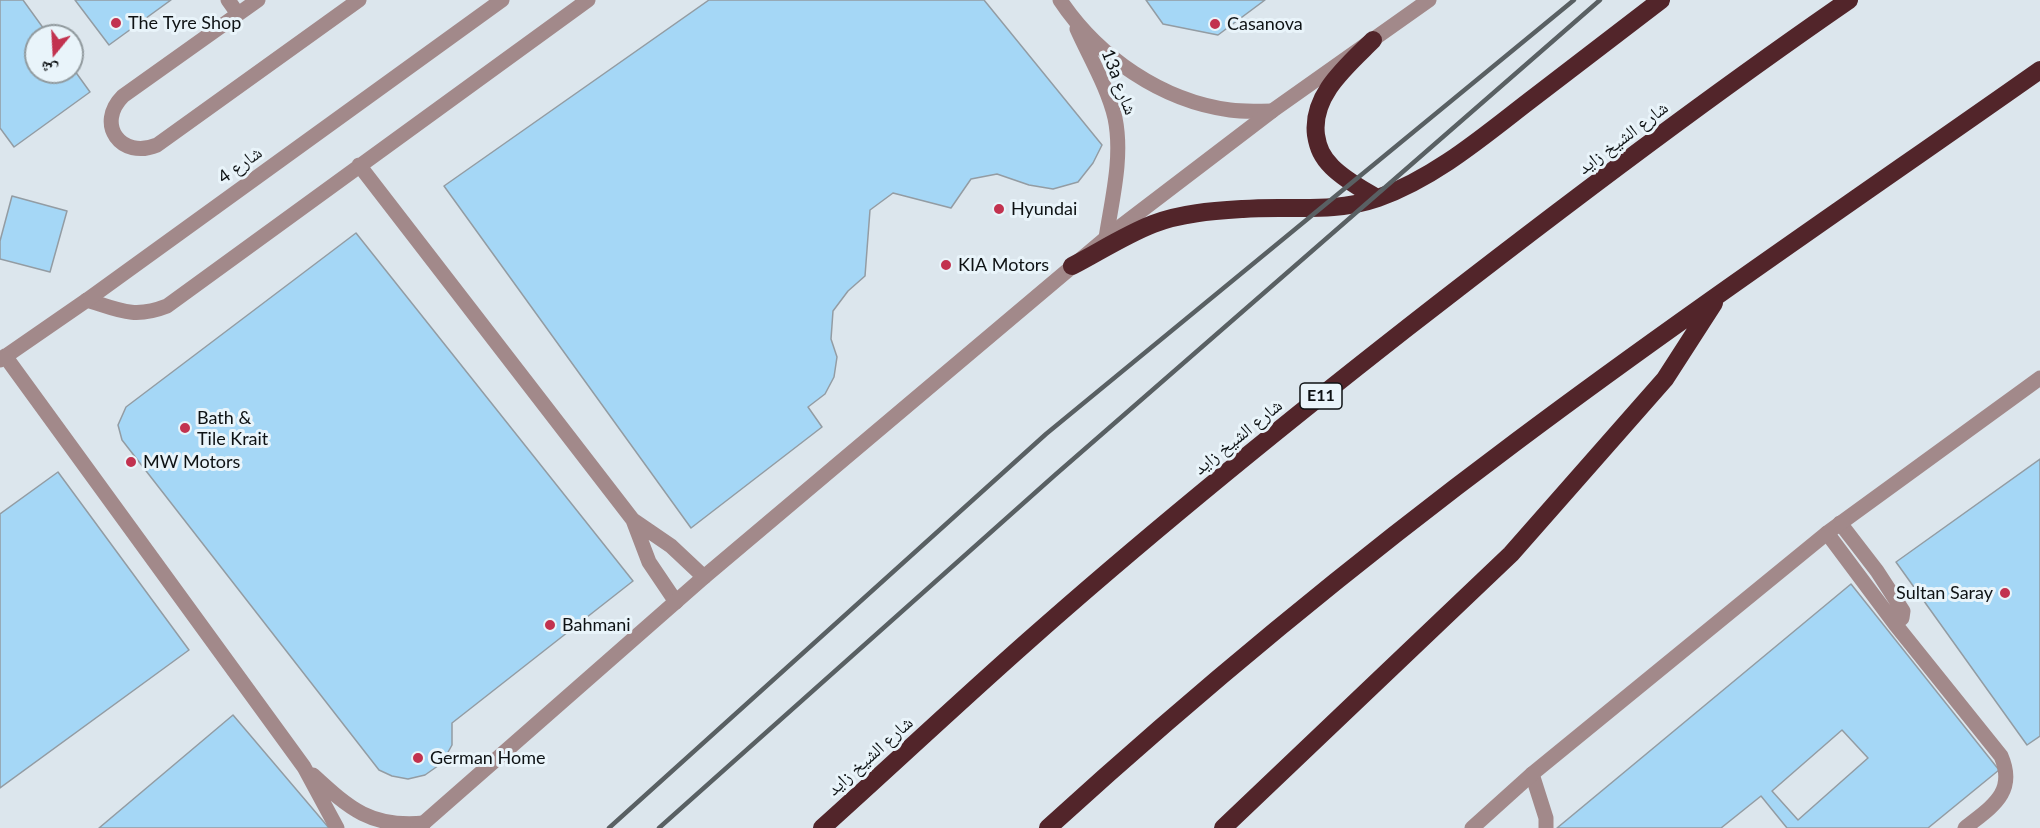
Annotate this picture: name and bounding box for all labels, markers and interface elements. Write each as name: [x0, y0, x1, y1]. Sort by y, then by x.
place label: The Tyre Shop: [128, 12, 241, 34]
place label: Casanova: [1227, 13, 1303, 35]
marker: The Tyre Shop: [109, 16, 123, 30]
marker: Casanova: [1208, 17, 1222, 31]
north arrow: [24, 24, 84, 84]
street label: 13a شارع: [1097, 46, 1141, 118]
text: ش: [38, 58, 60, 81]
street label: شارع الشيخ زايد: [1573, 97, 1673, 179]
street label: شارع 4: [214, 142, 266, 188]
place label: Hyundai: [1011, 198, 1077, 220]
marker: Hyundai: [992, 202, 1006, 216]
place label: KIA Motors: [958, 254, 1049, 276]
marker: KIA Motors: [939, 258, 953, 272]
road number: E11: [1300, 383, 1342, 409]
street label: شارع الشيخ زايد: [1189, 395, 1287, 479]
place label: Bath & Tile Krait: [197, 407, 268, 450]
marker: Bath & Tile Krait: [178, 421, 192, 435]
place label: MW Motors: [143, 451, 240, 473]
marker: MW Motors: [124, 455, 138, 469]
place label: Sultan Saray: [1896, 582, 1993, 604]
marker: Sultan Saray: [1998, 586, 2012, 600]
place label: Bahmani: [562, 614, 631, 636]
marker: Bahmani: [543, 618, 557, 632]
street label: شارع الشيخ زايد: [823, 712, 917, 800]
place label: German Home: [430, 747, 545, 769]
marker: German Home: [411, 751, 425, 765]

